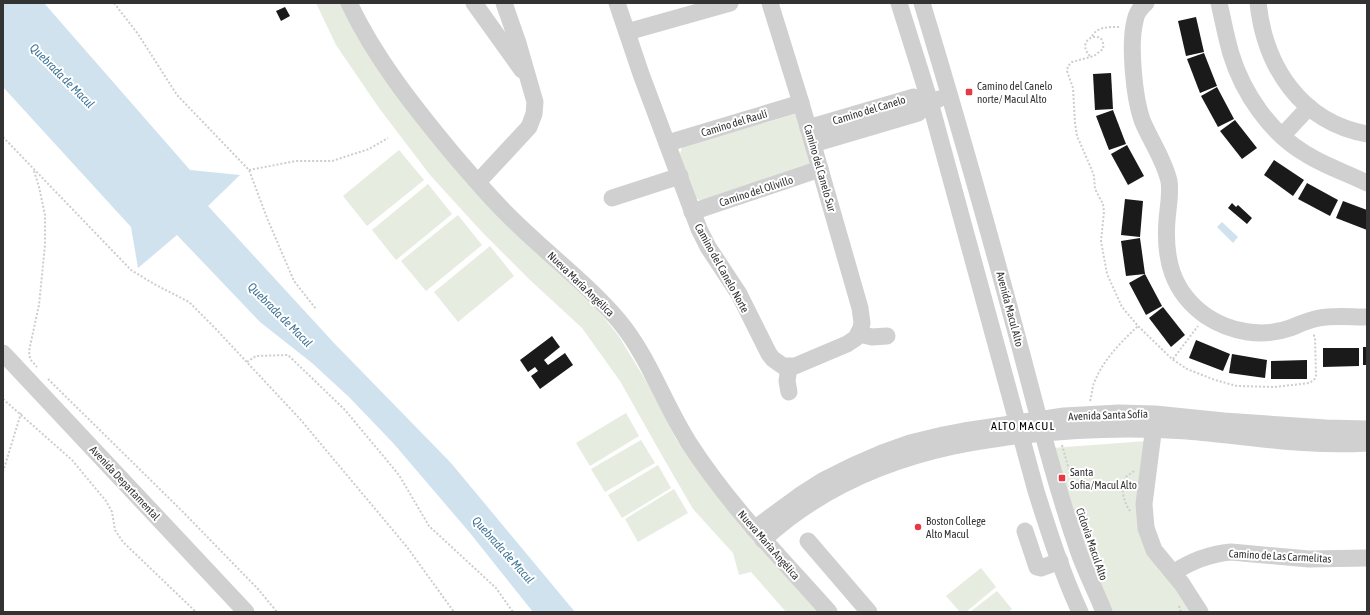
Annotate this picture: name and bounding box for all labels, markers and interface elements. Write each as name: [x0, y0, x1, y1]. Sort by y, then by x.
water label: Quebrada de Macul: [27, 41, 97, 111]
place label: Camino del Canelo norte/ Macul Alto: [977, 80, 1053, 105]
marker: Camino del Canelo norte/ Macul Alto: [964, 87, 974, 97]
street label: Camino del Canelo: [831, 93, 907, 127]
street label: Camino del Raulí: [699, 107, 769, 139]
street label: Camino del Canelo Sur: [802, 123, 838, 214]
street label: Camino del Olivillo: [718, 173, 794, 209]
street label: Camino del Canelo Norte: [693, 221, 751, 315]
street label: Nueva María Angélica: [545, 249, 617, 319]
street label: Avenida Macul Alto: [994, 270, 1026, 348]
water label: Quebrada de Macul: [245, 280, 315, 350]
street label: Avenida Santa Sofía: [1068, 408, 1148, 422]
district label: ALTO MACUL: [991, 419, 1055, 433]
street label: Avenida Departamental: [88, 443, 162, 523]
place label: Santa Sofia/Macul Alto: [1070, 466, 1137, 491]
marker: Santa Sofia/Macul Alto: [1057, 473, 1067, 483]
street label: Ciclovìa Macul Alto: [1074, 506, 1110, 582]
street label: Nueva María Angélica: [736, 508, 802, 582]
water label: Quebrada de Macul: [469, 514, 537, 586]
place label: Boston College Alto Macul: [926, 515, 986, 540]
marker: Boston College Alto Macul: [913, 522, 923, 532]
street label: Camino de Las Carmelitas: [1228, 547, 1332, 565]

